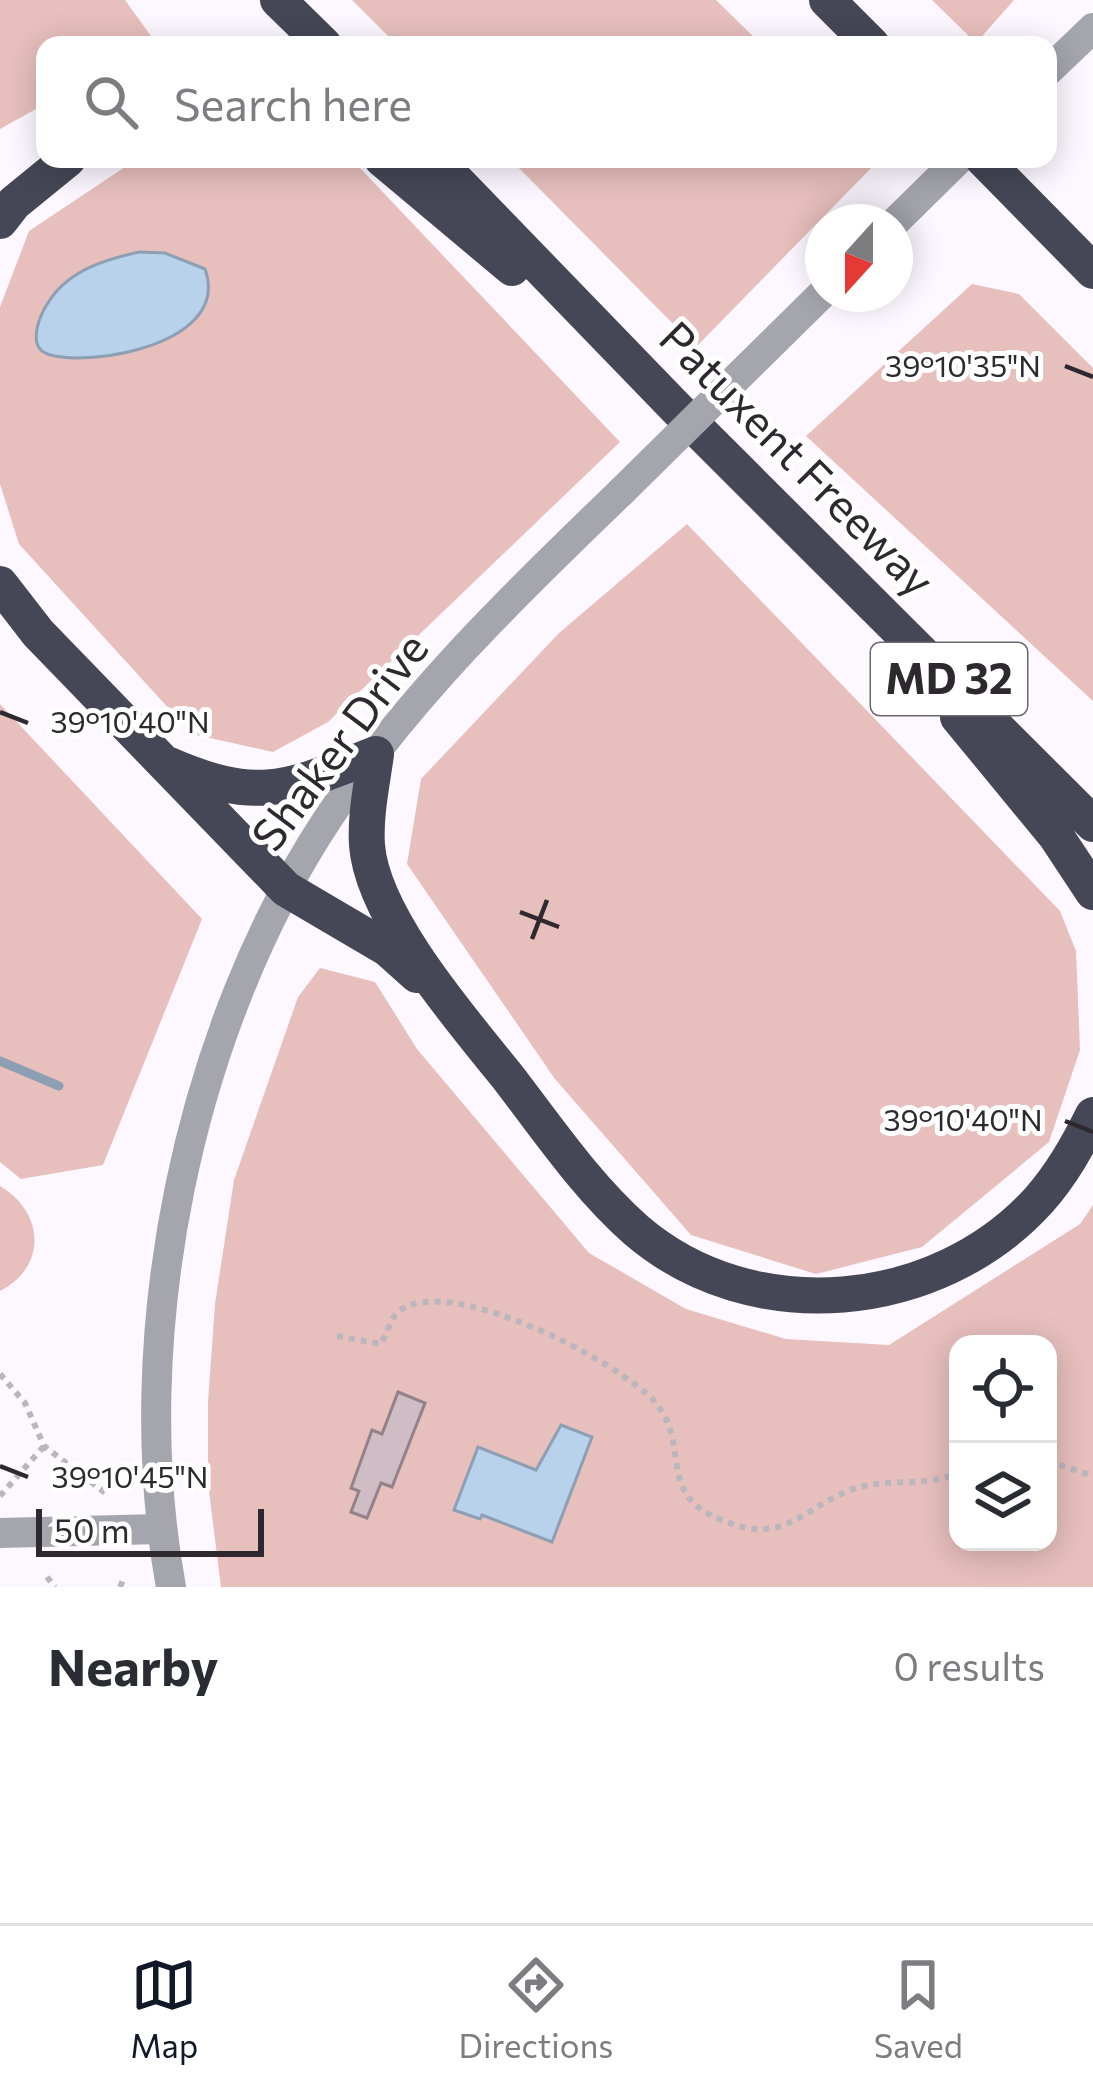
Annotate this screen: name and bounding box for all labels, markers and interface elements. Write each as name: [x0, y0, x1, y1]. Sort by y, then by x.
search box: [36, 36, 1057, 168]
icon: search: [78, 69, 144, 135]
text: Search here: [174, 75, 412, 130]
north arrow: [805, 204, 913, 312]
street label: Patuxent Freeway: [650, 308, 948, 606]
text: 39°10'35"N: [885, 346, 1041, 383]
street label: Shaker Drive: [238, 621, 438, 860]
road number: MD 32: [871, 643, 1027, 715]
text: 39°10'40"N: [50, 702, 210, 739]
text: 39°10'40"N: [883, 1100, 1043, 1137]
map controls: [949, 1335, 1057, 1551]
button: locate: [949, 1335, 1057, 1443]
button: layers: [949, 1443, 1057, 1551]
text: 39°10'45"N: [52, 1457, 208, 1494]
scale bar: [36, 1503, 264, 1556]
text: 50 m: [54, 1509, 130, 1550]
text: Nearby: [48, 1634, 218, 1697]
text: 0 results: [893, 1641, 1045, 1689]
tab: Map: [130, 1952, 198, 2065]
tab: Directions: [459, 1952, 613, 2065]
tab: Saved: [874, 1952, 963, 2065]

